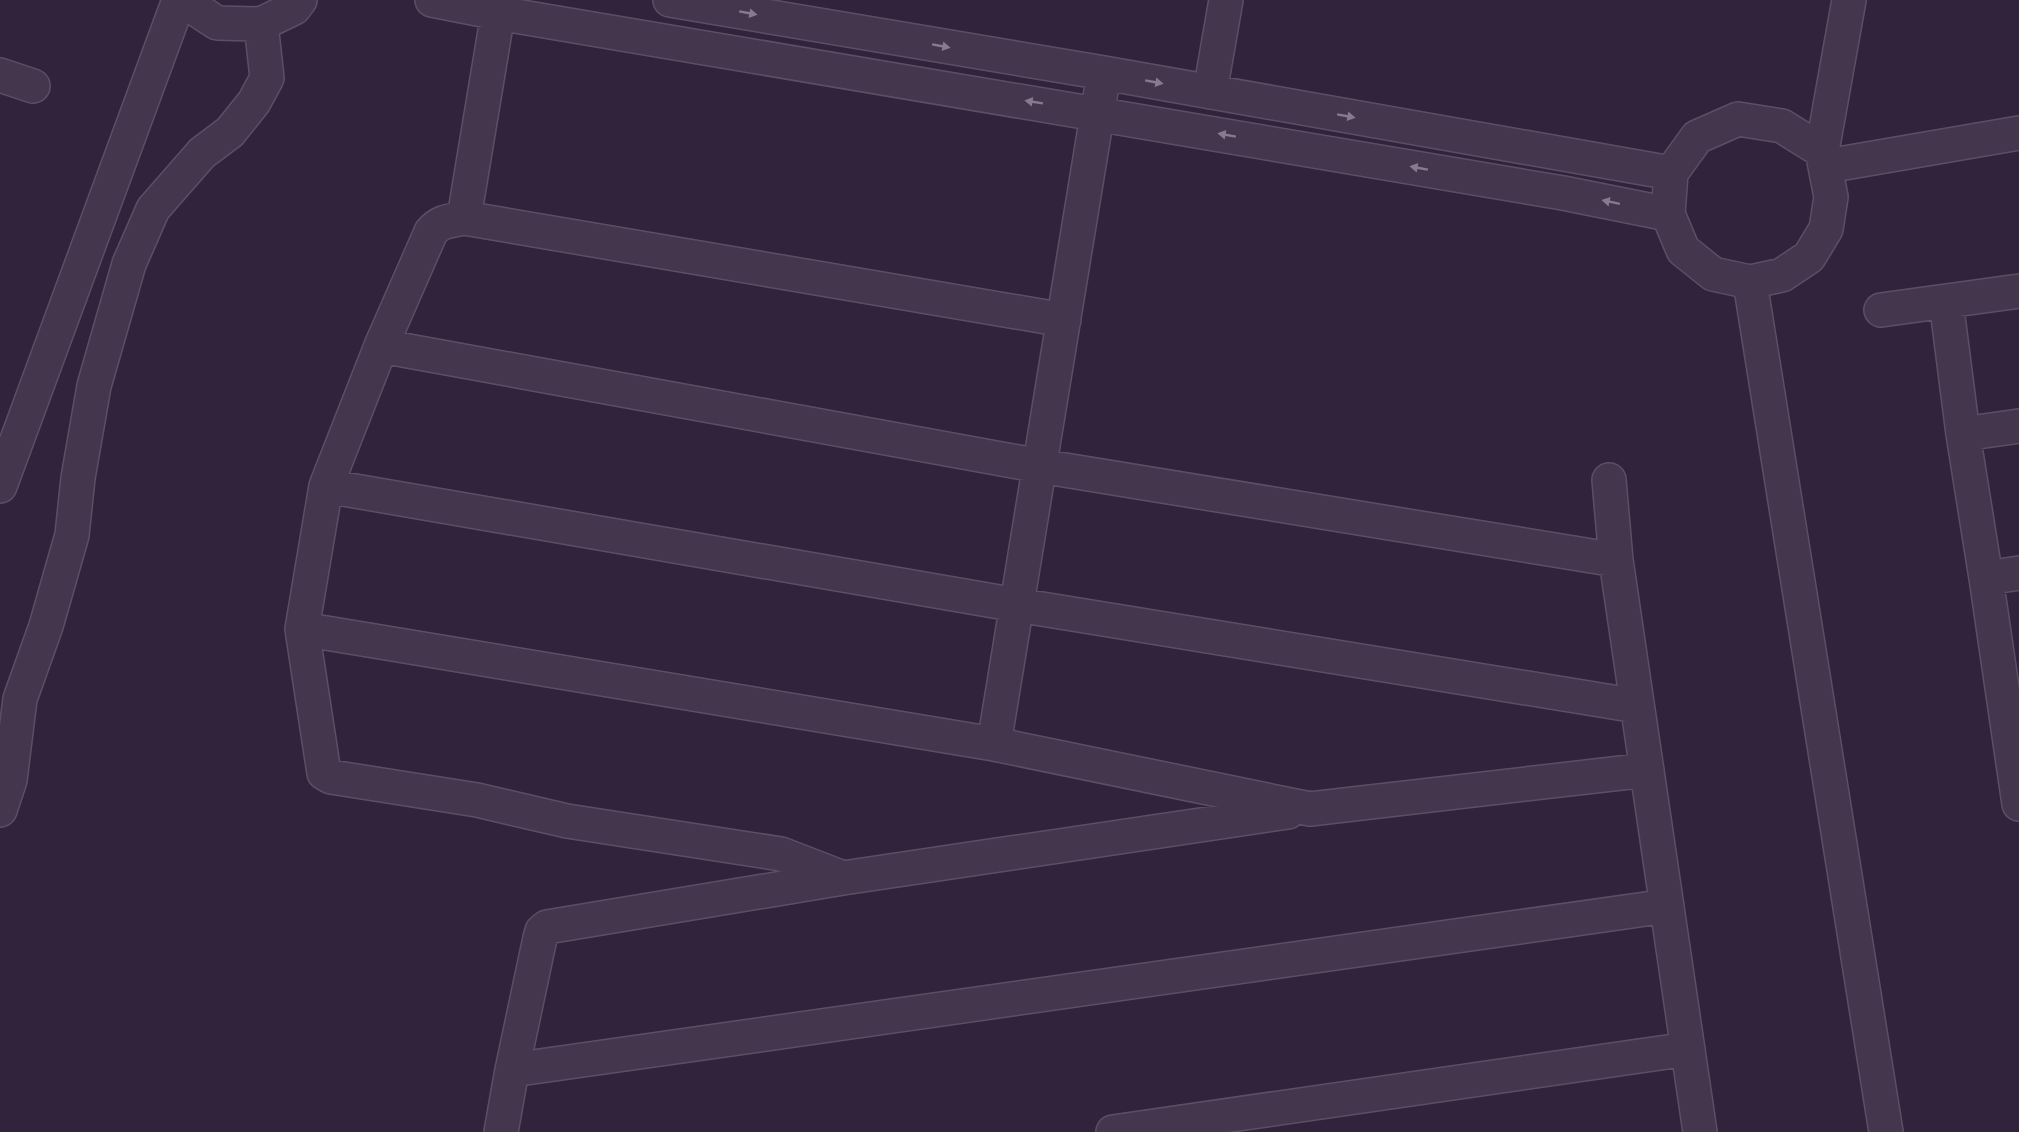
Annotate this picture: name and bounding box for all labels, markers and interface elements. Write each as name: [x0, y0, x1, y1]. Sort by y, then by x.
one-way arrow: [739, 9, 758, 18]
one-way arrow: [931, 42, 950, 51]
one-way arrow: [1144, 78, 1163, 87]
one-way arrow: [1025, 97, 1044, 106]
one-way arrow: [1336, 112, 1355, 121]
one-way arrow: [1217, 130, 1236, 139]
one-way arrow: [1409, 163, 1428, 172]
one-way arrow: [1601, 197, 1620, 207]

